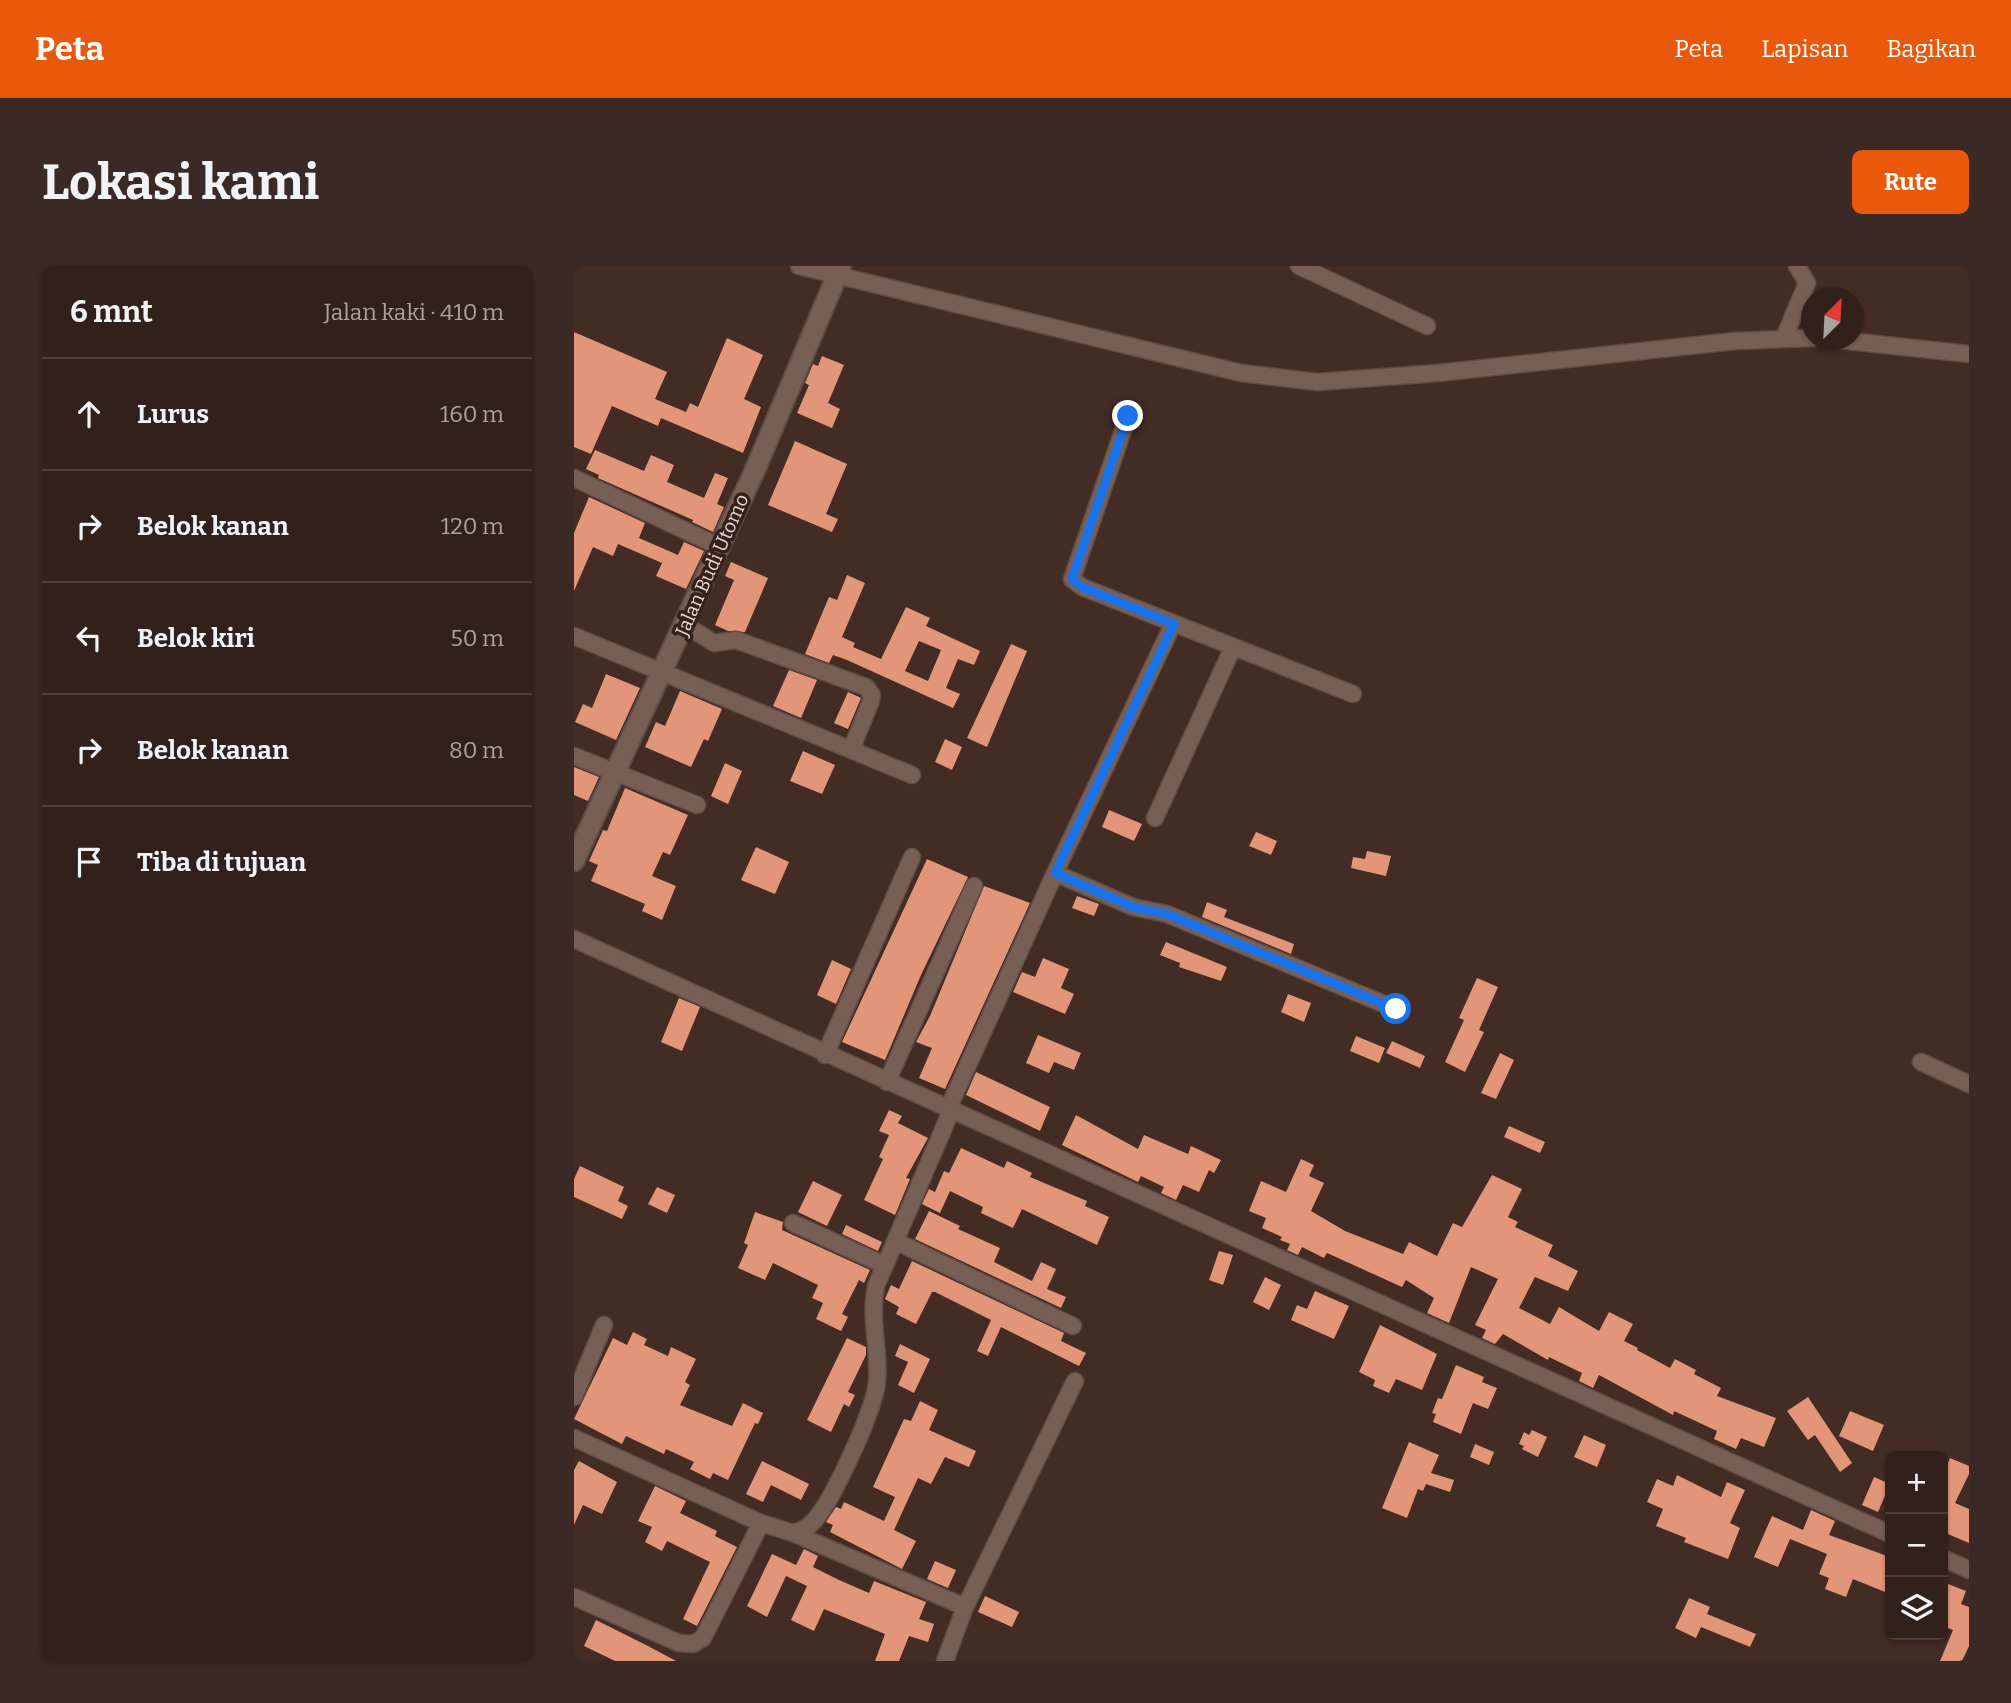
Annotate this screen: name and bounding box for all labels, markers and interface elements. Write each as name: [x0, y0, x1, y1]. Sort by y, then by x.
text: Peta: [35, 29, 104, 69]
text: Peta: [1675, 35, 1723, 63]
text: Lapisan: [1761, 35, 1848, 63]
text: Bagikan: [1886, 35, 1976, 63]
button: Rute: [1852, 150, 1969, 214]
text: Lokasi kami: [42, 153, 319, 212]
north arrow: [1801, 287, 1864, 350]
text: 6 mnt: [70, 294, 153, 330]
text: Jalan kaki · 410 m: [324, 298, 504, 326]
icon: ahead: [70, 395, 108, 433]
text: Lurus: [137, 399, 209, 430]
text: 160 m: [440, 400, 504, 428]
route end: [1112, 400, 1143, 431]
street label: Jalan Budi Utomo: [670, 490, 754, 640]
icon: right: [70, 507, 108, 545]
text: Belok kanan: [137, 511, 289, 542]
text: 120 m: [441, 512, 504, 540]
icon: left: [70, 619, 108, 657]
text: Belok kiri: [137, 623, 255, 654]
text: 50 m: [450, 624, 504, 652]
icon: right: [70, 731, 108, 769]
text: Belok kanan: [137, 735, 289, 766]
text: 80 m: [449, 736, 504, 764]
icon: arrive: [70, 843, 108, 881]
text: Tiba di tujuan: [137, 847, 306, 878]
route start: [1380, 993, 1411, 1024]
map controls: [1885, 1451, 1948, 1640]
button: +: [1885, 1451, 1948, 1514]
button: −: [1885, 1514, 1948, 1577]
button: layers: [1885, 1577, 1948, 1640]

